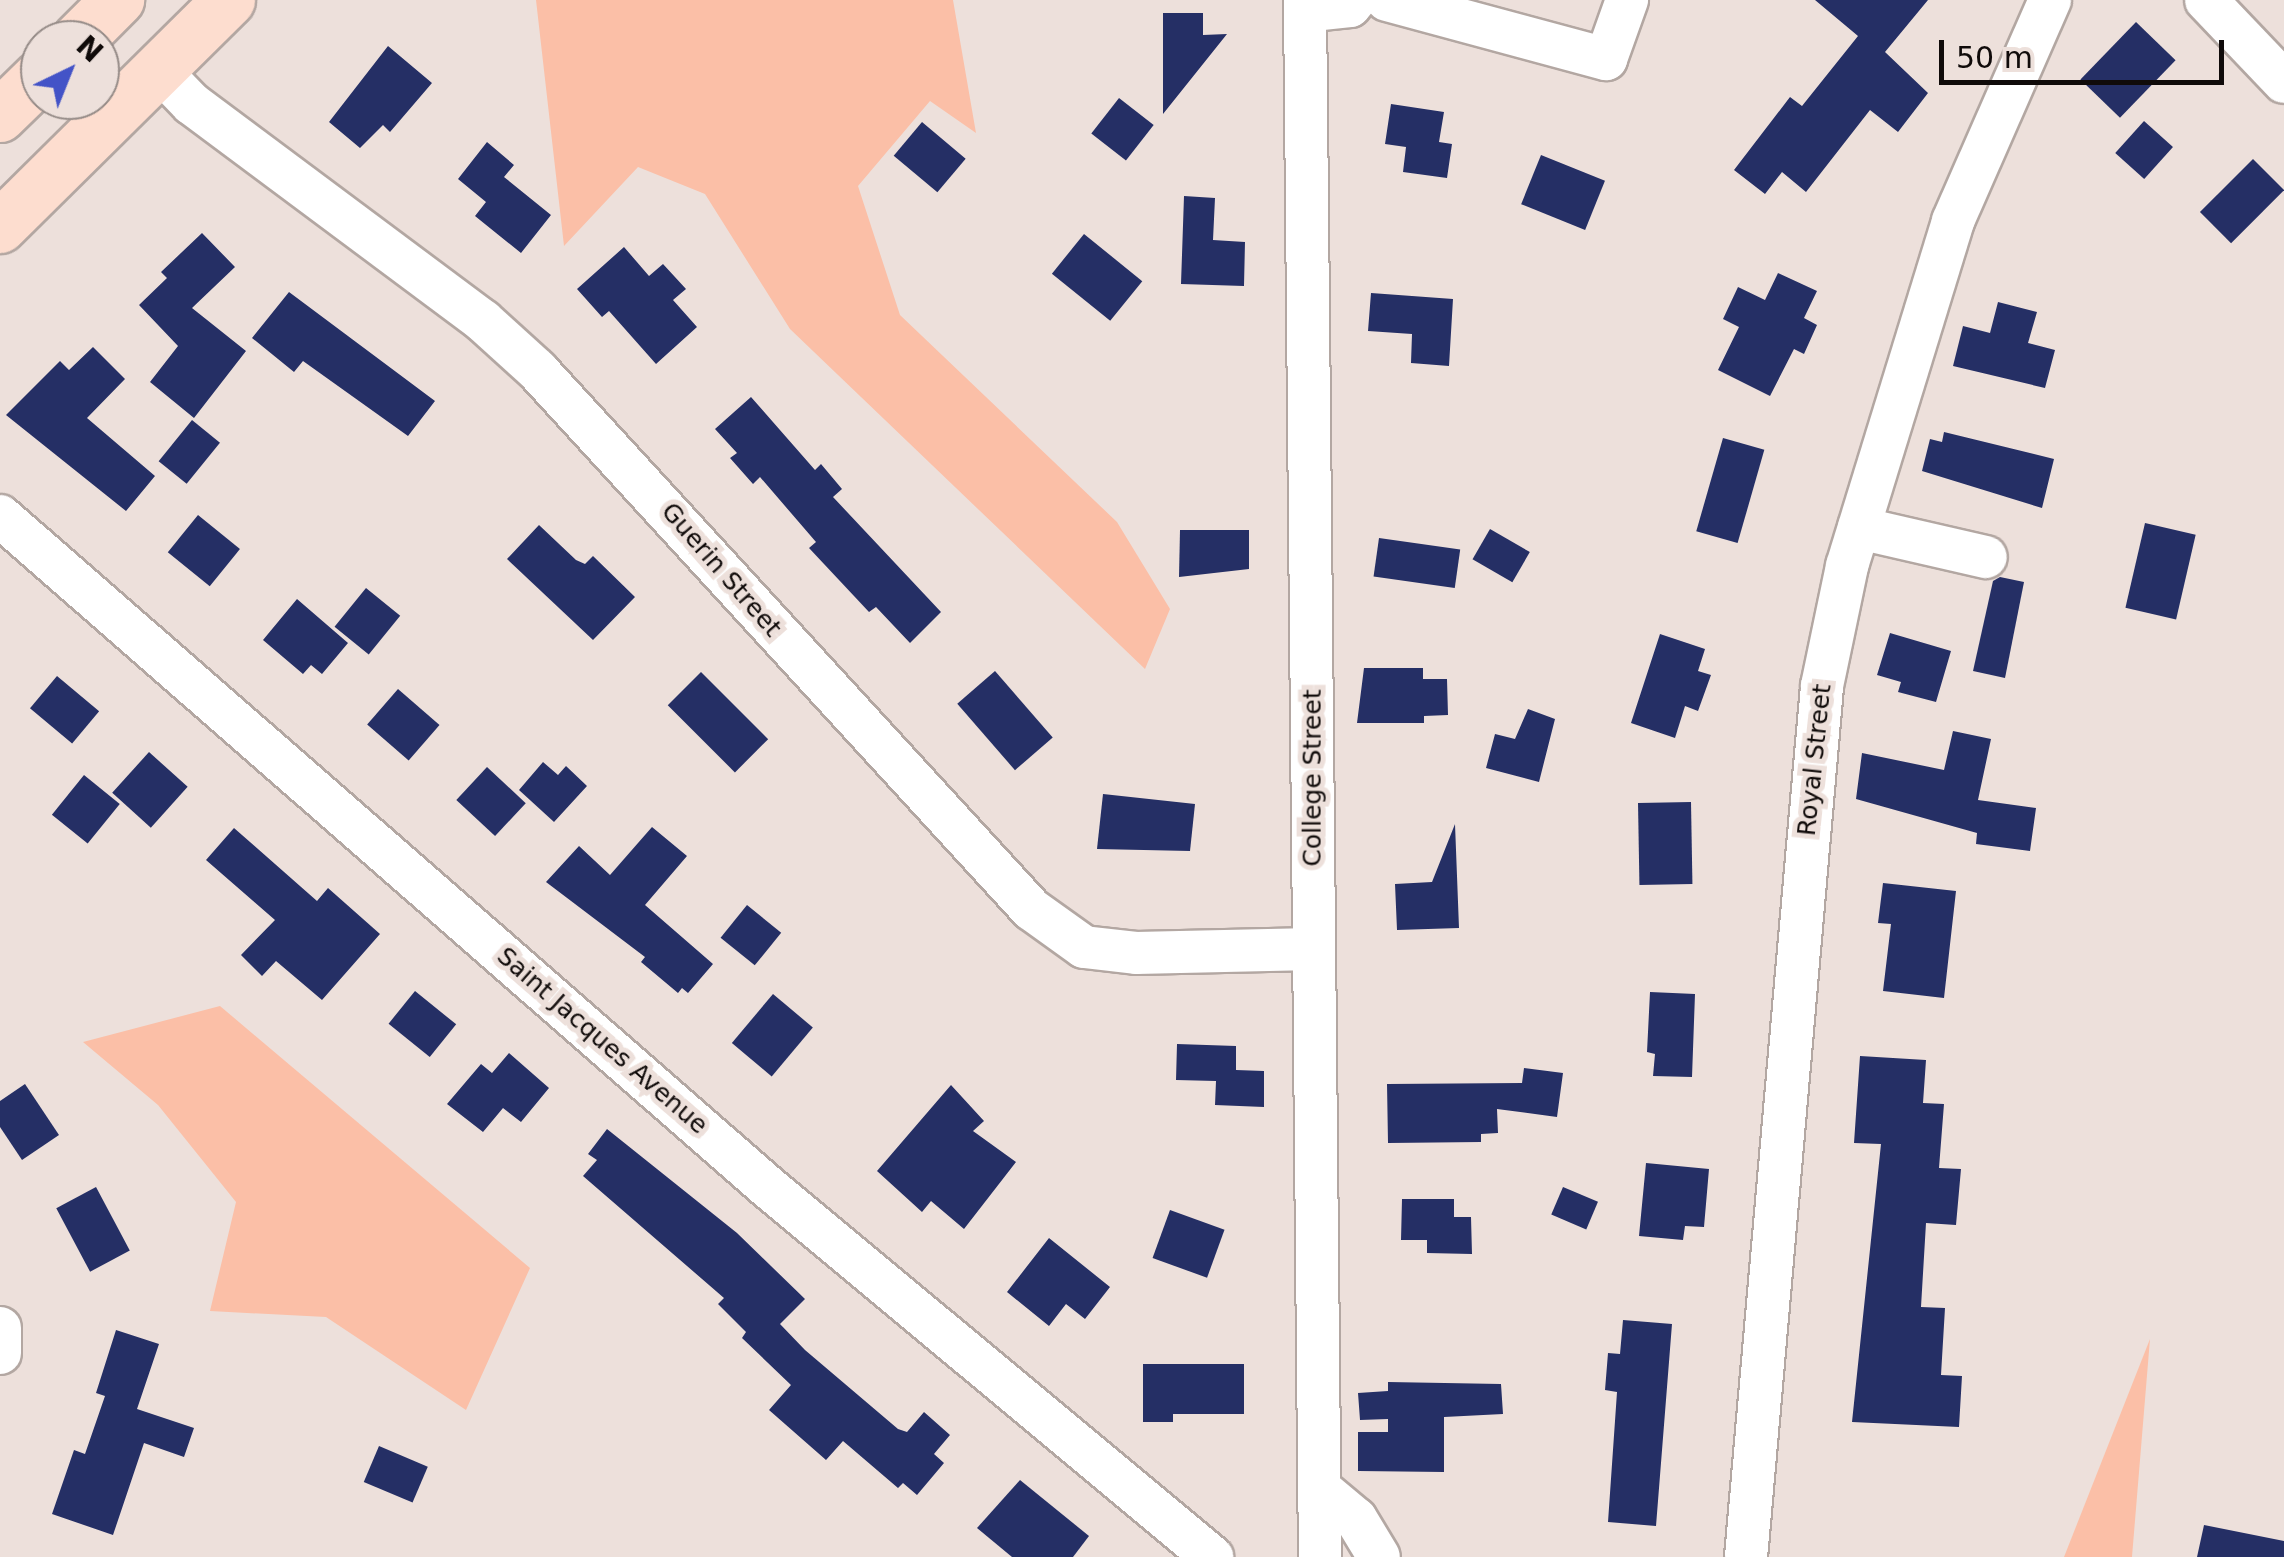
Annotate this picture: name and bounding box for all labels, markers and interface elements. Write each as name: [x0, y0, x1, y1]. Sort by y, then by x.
north arrow: [20, 20, 120, 120]
scale bar: [1944, 20, 2229, 82]
text: N: [70, 29, 109, 69]
text: 50 m: [1956, 40, 2033, 75]
street label: Guerin Street: [655, 497, 787, 643]
street label: Royal Street: [1792, 683, 1838, 837]
street label: College Street: [1298, 689, 1328, 867]
street label: Saint Jacques Avenue: [491, 941, 713, 1141]

